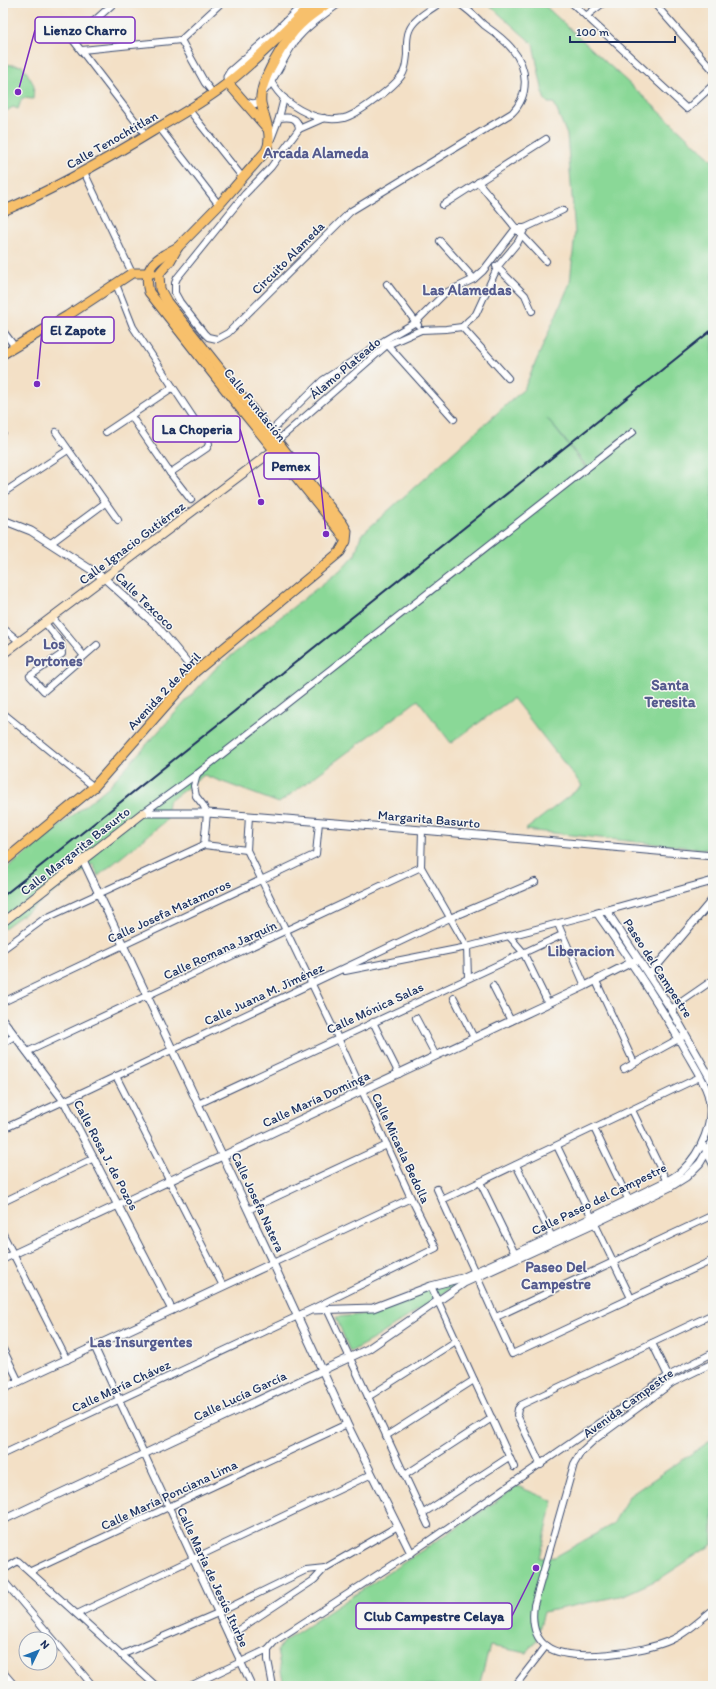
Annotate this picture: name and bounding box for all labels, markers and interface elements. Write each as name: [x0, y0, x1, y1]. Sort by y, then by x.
callout: Lienzo Charro: [35, 17, 135, 43]
scale bar: [570, 18, 675, 44]
text: Lienzo Charro: [43, 22, 127, 39]
text: 100 m: [576, 25, 609, 39]
street label: Calle Tenochtitlan: [64, 107, 161, 172]
district label: Arcada Alameda: [262, 144, 369, 162]
street label: Circuito Alameda: [249, 218, 328, 297]
district label: Las Alamedas: [422, 281, 512, 299]
callout: El Zapote: [42, 317, 114, 343]
text: El Zapote: [50, 322, 106, 339]
street label: Álamo Plateado: [307, 334, 384, 402]
street label: Calle Fundación: [221, 365, 290, 445]
callout: La Choperia: [153, 416, 240, 442]
text: La Choperia: [162, 421, 233, 438]
callout: Pemex: [264, 453, 319, 479]
text: Pemex: [271, 458, 311, 475]
street label: Calle Ignacio Gutiérrez: [76, 498, 188, 588]
street label: Calle Texcoco: [112, 569, 178, 633]
district label: Los Portones: [25, 635, 83, 670]
street label: Avenida 2 de Abril: [124, 649, 204, 733]
district label: Santa Teresita: [643, 676, 696, 711]
street label: Calle Margarita Basurto: [17, 803, 133, 898]
street label: Margarita Basurto: [377, 807, 481, 831]
street label: Calle Josefa Matamoros: [105, 876, 233, 946]
street label: Paseo del Campestre: [620, 916, 696, 1020]
street label: Calle Romana Jarquín: [161, 917, 280, 983]
district label: Liberacion: [548, 942, 615, 960]
street label: Calle Juana M. Jiménez: [202, 960, 326, 1028]
street label: Calle Mónica Salas: [324, 979, 426, 1037]
street label: Calle María Dominga: [260, 1067, 372, 1130]
street label: Calle Micaela Bedolla: [369, 1090, 433, 1206]
street label: Calle Rosa J. de Pozos: [70, 1097, 142, 1213]
street label: Calle Josefa Natera: [228, 1150, 288, 1255]
street label: Calle Paseo del Campestre: [529, 1160, 669, 1238]
district label: Paseo Del Campestre: [521, 1258, 591, 1294]
district label: Las Insurgentes: [90, 1333, 193, 1352]
street label: Calle María Chávez: [69, 1357, 173, 1415]
street label: Avenida Campestre: [580, 1365, 676, 1441]
street label: Calle Lucía García: [191, 1368, 289, 1424]
street label: Calle María Ponciana Lima: [98, 1457, 240, 1533]
street label: Calle María de Jesús Iturbe: [174, 1505, 252, 1649]
callout: Club Campestre Celaya: [356, 1603, 512, 1629]
text: Club Campestre Celaya: [364, 1608, 505, 1625]
north arrow: [18, 1631, 58, 1671]
text: N: [38, 1637, 52, 1652]

